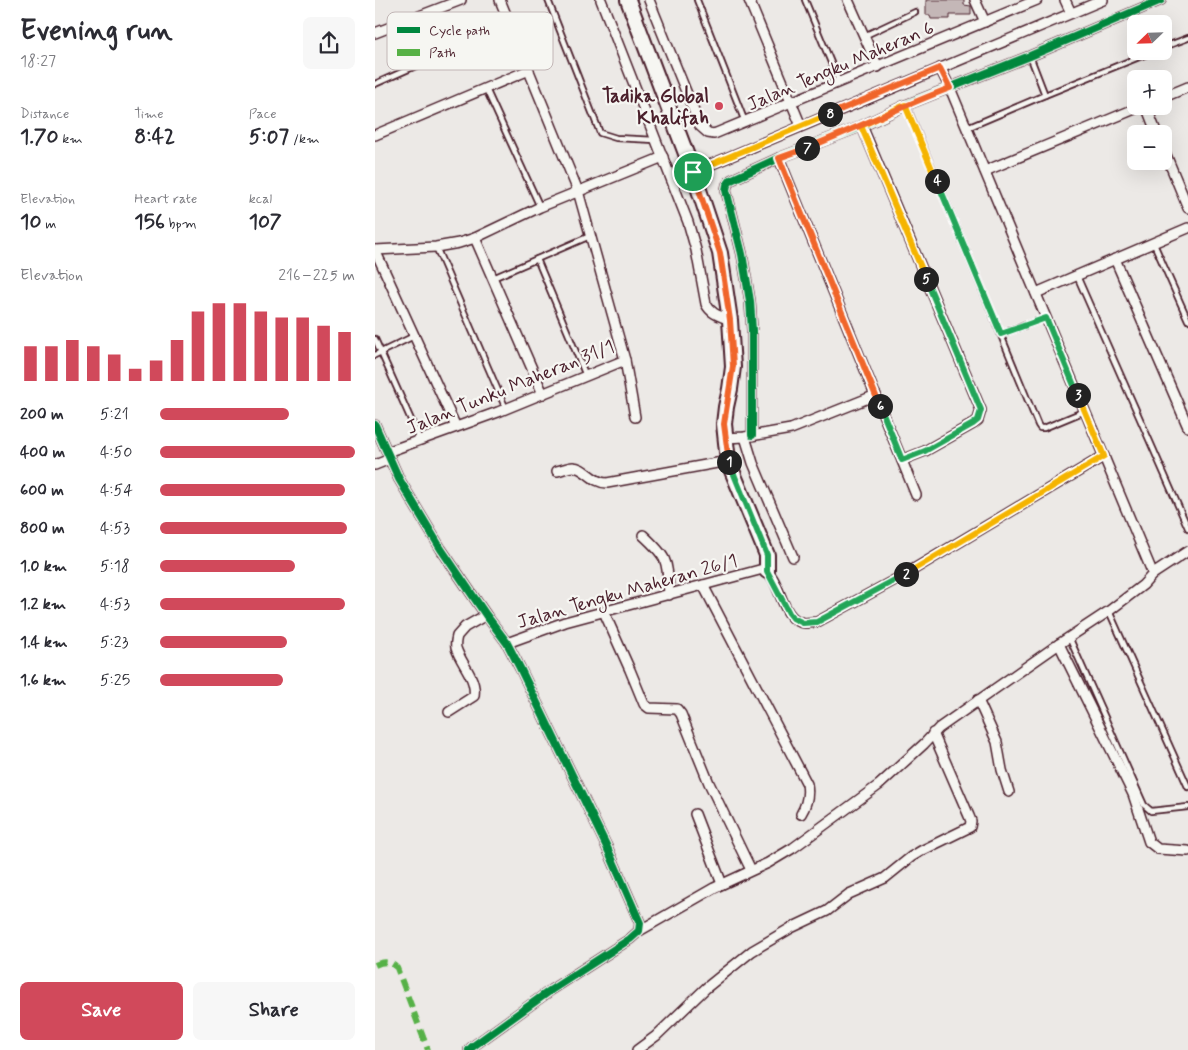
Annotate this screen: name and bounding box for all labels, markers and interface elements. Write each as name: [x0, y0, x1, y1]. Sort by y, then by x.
legend: [387, 12, 553, 70]
text: Evening run: [20, 13, 173, 50]
north arrow: [1127, 15, 1173, 60]
map controls: [1127, 15, 1172, 170]
street label: Jalan Tengku Maheran 6: [743, 16, 939, 119]
button: share: [303, 17, 355, 69]
text: Cycle path: [429, 22, 490, 40]
text: Path: [429, 44, 456, 62]
text: 18:27: [20, 51, 56, 72]
button: +: [1127, 70, 1172, 115]
place label: Tadika Global Khalifah: [602, 84, 709, 131]
marker: Tadika Global Khalifah: [713, 100, 725, 112]
pin: 8: [817, 102, 843, 126]
text: Distance: [20, 105, 69, 123]
text: Time: [134, 105, 164, 123]
text: Pace: [249, 105, 277, 123]
text: 8: [827, 105, 834, 123]
text: 1.70: [20, 123, 59, 151]
text: 8:42: [134, 123, 175, 151]
text: 5:07: [249, 123, 289, 151]
button: −: [1127, 125, 1172, 170]
text: km: [59, 130, 83, 148]
text: /km: [289, 130, 319, 148]
pin: 7: [795, 136, 819, 160]
text: 7: [803, 139, 812, 157]
pin: [672, 151, 714, 193]
icon: arrive: [679, 158, 707, 186]
pin: 4: [925, 168, 949, 194]
text: 4: [933, 172, 942, 190]
text: Elevation: [20, 190, 75, 208]
text: Heart rate: [134, 190, 197, 208]
text: kcal: [249, 190, 272, 208]
text: 10: [20, 208, 41, 236]
text: 156: [134, 208, 165, 236]
text: 107: [249, 208, 282, 236]
text: m: [41, 215, 56, 233]
text: bpm: [165, 215, 197, 233]
text: Elevation: [20, 265, 83, 286]
text: 216–225 m: [278, 265, 355, 286]
pin: 5: [913, 266, 939, 292]
text: 5: [922, 270, 931, 288]
street label: Jalan Tunku Maheran 31/1: [403, 334, 618, 441]
pin: 3: [1065, 382, 1091, 408]
text: 3: [1075, 386, 1082, 404]
pin: 6: [867, 394, 893, 418]
text: 6: [877, 397, 884, 415]
text: 200 m: [20, 404, 64, 425]
text: 5:21: [100, 404, 129, 425]
text: 400 m: [20, 442, 65, 463]
text: 4:50: [100, 442, 132, 463]
pin: 1: [717, 450, 741, 474]
text: 1: [726, 453, 733, 471]
text: 600 m: [20, 480, 64, 501]
text: 4:54: [100, 480, 133, 501]
text: 800 m: [20, 518, 65, 539]
text: 4:53: [100, 518, 130, 539]
street label: Jalan Tengku Maheran 26/1: [514, 548, 741, 637]
text: 1.0 km: [20, 556, 67, 577]
text: 5:18: [100, 556, 130, 577]
pin: 2: [893, 562, 919, 586]
text: 2: [903, 565, 910, 583]
text: 1.2 km: [20, 594, 66, 615]
text: 4:53: [100, 594, 130, 615]
text: 1.4 km: [20, 632, 67, 653]
text: 5:23: [100, 632, 128, 653]
text: 1.6 km: [20, 670, 66, 691]
text: 5:25: [100, 670, 130, 691]
button: Save: [20, 982, 183, 1040]
button: Share: [193, 982, 355, 1040]

